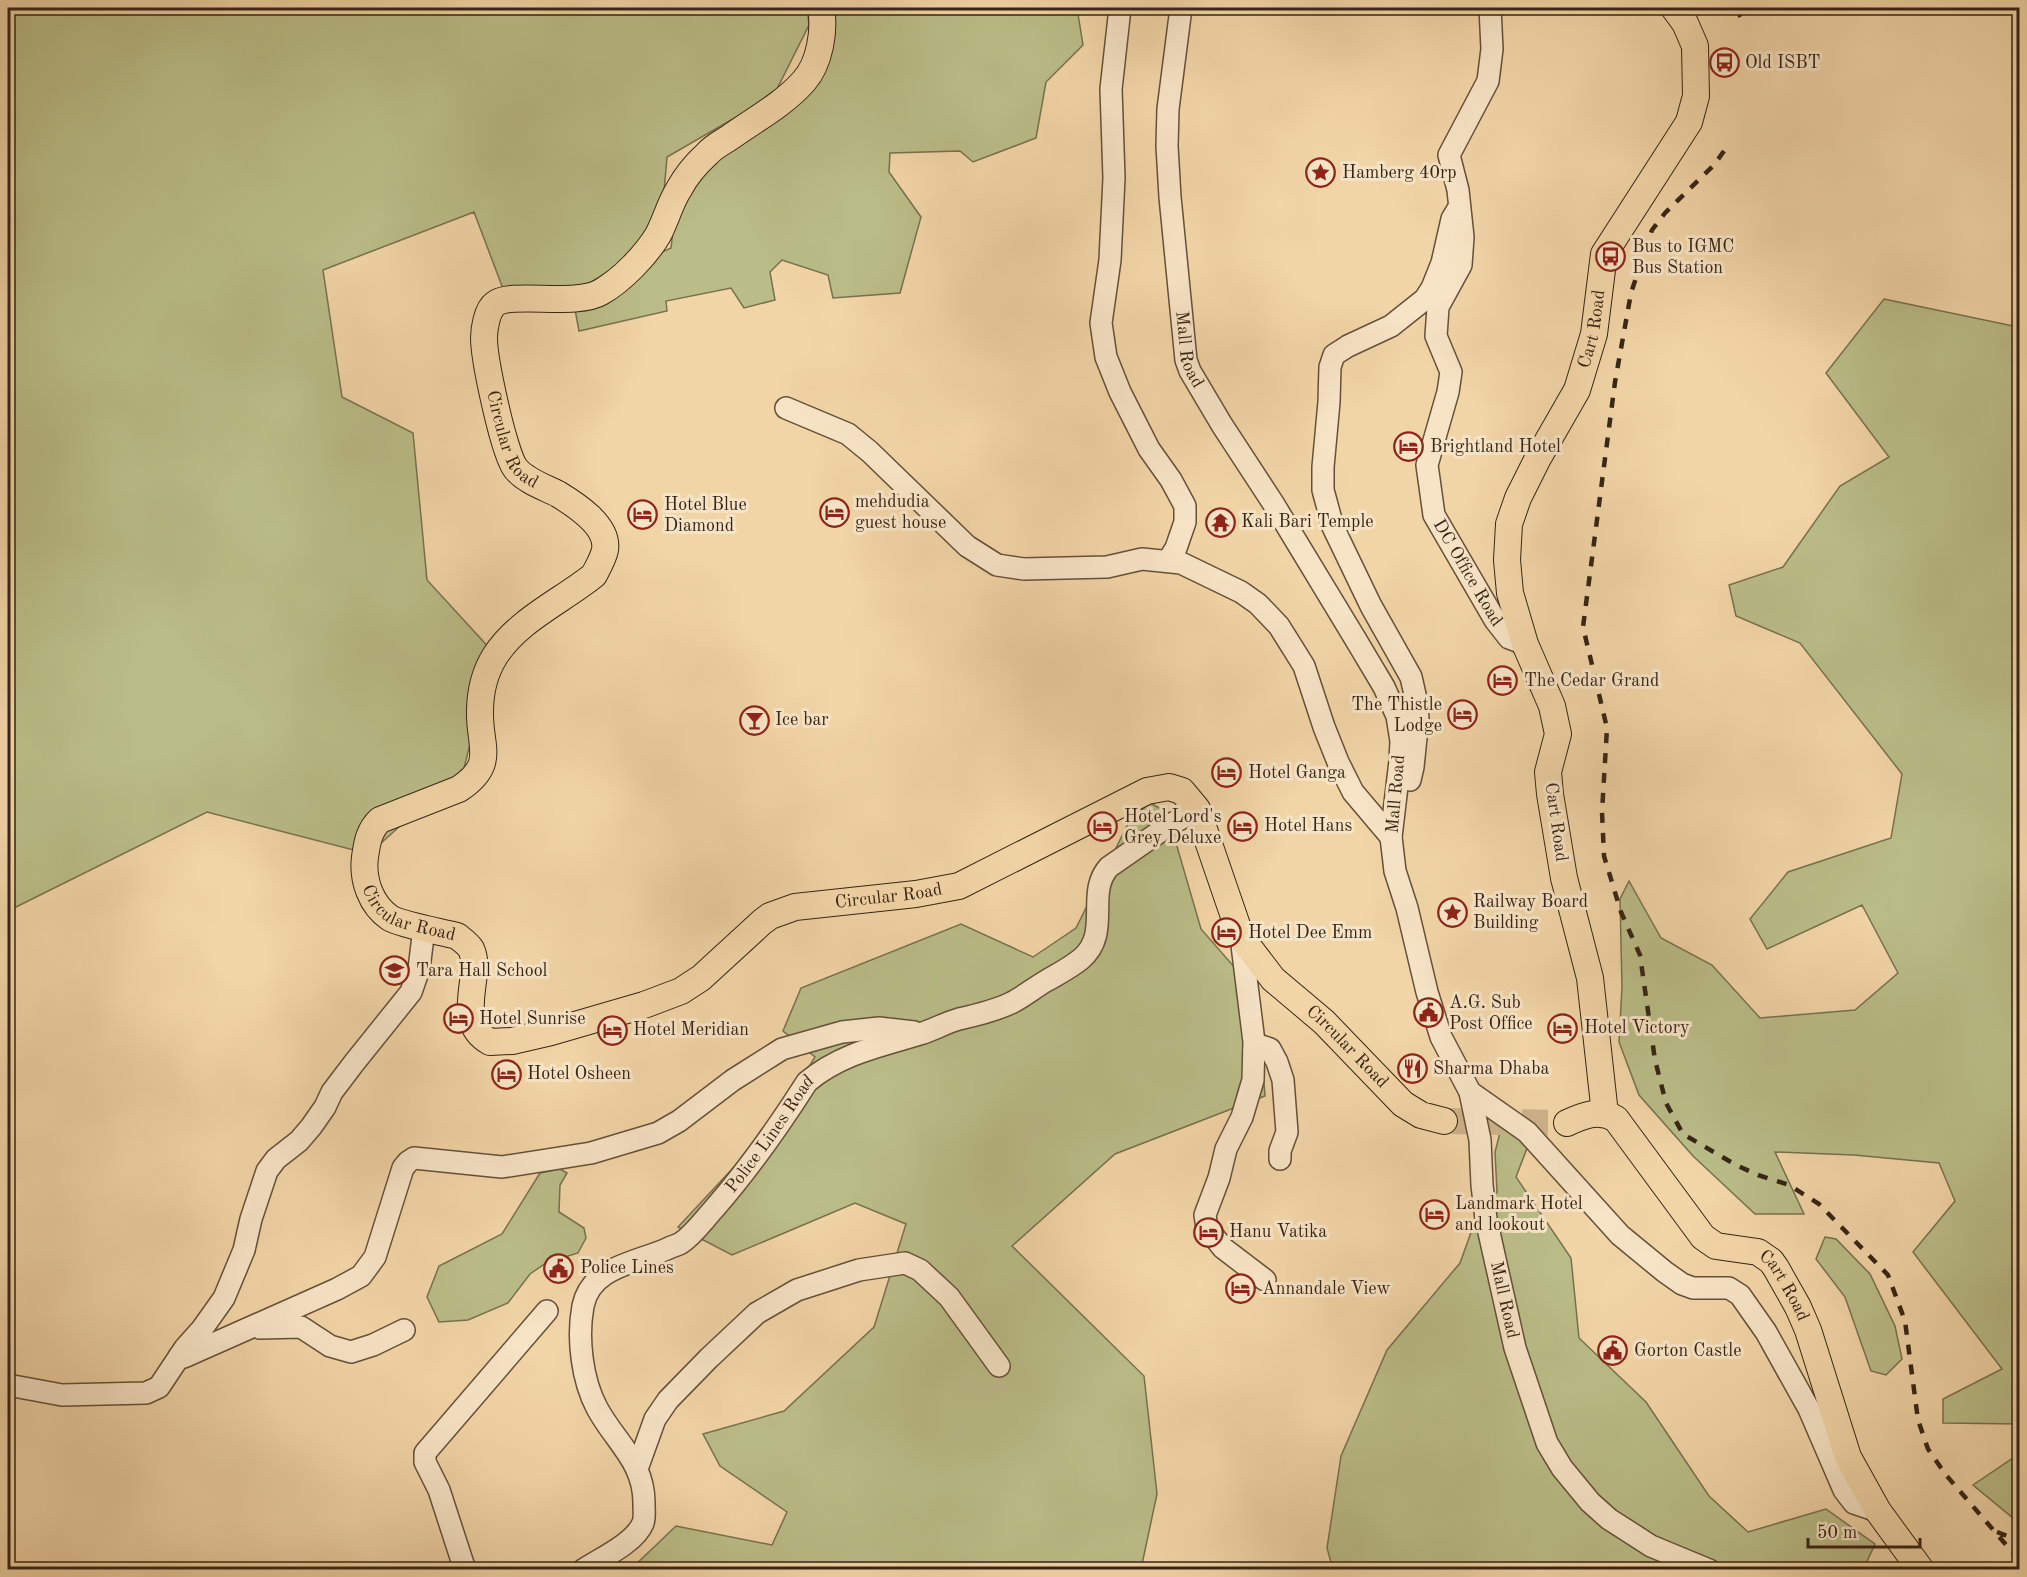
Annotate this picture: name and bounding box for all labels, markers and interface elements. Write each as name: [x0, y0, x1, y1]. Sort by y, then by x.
bus stop icon: Old ISBT: [1708, 47, 1740, 79]
place label: Old ISBT: [1745, 54, 1820, 72]
place icon: Hamberg 40rp: [1305, 157, 1337, 189]
place label: Hamberg 40rp: [1342, 164, 1457, 182]
place label: Bus to IGMC Bus Station: [1632, 238, 1734, 277]
bus stop icon: Bus to IGMC Bus Station: [1595, 241, 1627, 273]
street label: Cart Road: [1575, 289, 1608, 370]
street label: Mall Road: [1172, 310, 1207, 391]
street label: Circular Road: [483, 389, 541, 492]
hotel icon: Brightland Hotel: [1393, 431, 1425, 463]
place label: Brightland Hotel: [1430, 438, 1561, 456]
place label: mehdudia guest house: [855, 493, 946, 532]
place label: Hotel Blue Diamond: [664, 496, 747, 535]
hotel icon: mehdudia guest house: [818, 496, 850, 528]
hotel icon: Hotel Blue Diamond: [627, 499, 659, 531]
temple icon: Kali Bari Temple: [1204, 506, 1236, 538]
place label: Kali Bari Temple: [1241, 513, 1374, 531]
street label: DC Office Road: [1430, 516, 1506, 630]
hotel icon: The Cedar Grand: [1487, 665, 1519, 697]
place label: The Cedar Grand: [1524, 672, 1659, 690]
place label: The Thistle Lodge: [1351, 696, 1442, 735]
hotel icon: The Thistle Lodge: [1447, 699, 1479, 731]
bar icon: Ice bar: [738, 704, 770, 736]
place label: Ice bar: [775, 711, 829, 729]
street label: Mall Road: [1384, 754, 1408, 834]
hotel icon: Hotel Ganga: [1211, 757, 1243, 789]
place label: Hotel Ganga: [1248, 764, 1346, 782]
street label: Cart Road: [1542, 781, 1570, 863]
place label: Hotel Lord's Grey Deluxe: [1124, 808, 1222, 847]
hotel icon: Hotel Hans: [1227, 810, 1259, 842]
hotel icon: Hotel Lord's Grey Deluxe: [1087, 811, 1119, 843]
place label: Hotel Hans: [1264, 817, 1352, 835]
street label: Circular Road: [834, 880, 944, 912]
street label: Circular Road: [359, 882, 457, 944]
place label: Railway Board Building: [1473, 893, 1588, 932]
place icon: Railway Board Building: [1436, 896, 1468, 928]
hotel icon: Hotel Dee Emm: [1211, 917, 1243, 949]
place label: Hotel Dee Emm: [1248, 924, 1372, 942]
school or university icon: Tara Hall School: [379, 955, 411, 987]
place label: Tara Hall School: [416, 962, 548, 980]
place label: A.G. Sub Post Office: [1449, 994, 1533, 1033]
public building icon: A.G. Sub Post Office: [1412, 997, 1444, 1029]
street label: Circular Road: [1303, 1002, 1392, 1092]
hotel icon: Hotel Sunrise: [442, 1003, 474, 1035]
place label: Hotel Sunrise: [479, 1010, 585, 1028]
hotel icon: Hotel Victory: [1547, 1012, 1579, 1044]
hotel icon: Hotel Meridian: [596, 1014, 628, 1046]
place label: Hotel Victory: [1584, 1019, 1690, 1037]
place label: Hotel Meridian: [633, 1021, 749, 1039]
restaurant icon: Sharma Dhaba: [1396, 1053, 1428, 1085]
hotel icon: Hotel Osheen: [490, 1058, 522, 1090]
place label: Sharma Dhaba: [1433, 1060, 1549, 1078]
place label: Hotel Osheen: [527, 1065, 631, 1083]
street label: Police Lines Road: [722, 1071, 817, 1196]
place label: Landmark Hotel and lookout: [1455, 1195, 1583, 1234]
hotel icon: Landmark Hotel and lookout: [1418, 1198, 1450, 1230]
hotel icon: Hanu Vatika: [1192, 1216, 1224, 1248]
place label: Hanu Vatika: [1229, 1223, 1327, 1241]
street label: Cart Road: [1756, 1247, 1812, 1324]
public building icon: Police Lines: [543, 1252, 575, 1284]
place label: Police Lines: [580, 1259, 674, 1277]
street label: Mall Road: [1487, 1259, 1522, 1340]
hotel icon: Annandale View: [1225, 1273, 1257, 1305]
place label: Annandale View: [1262, 1280, 1391, 1298]
public building icon: Gorton Castle: [1597, 1335, 1629, 1367]
place label: Gorton Castle: [1634, 1342, 1741, 1360]
scale bar: [1808, 1511, 1920, 1549]
text: 50 m: [1817, 1524, 1857, 1542]

